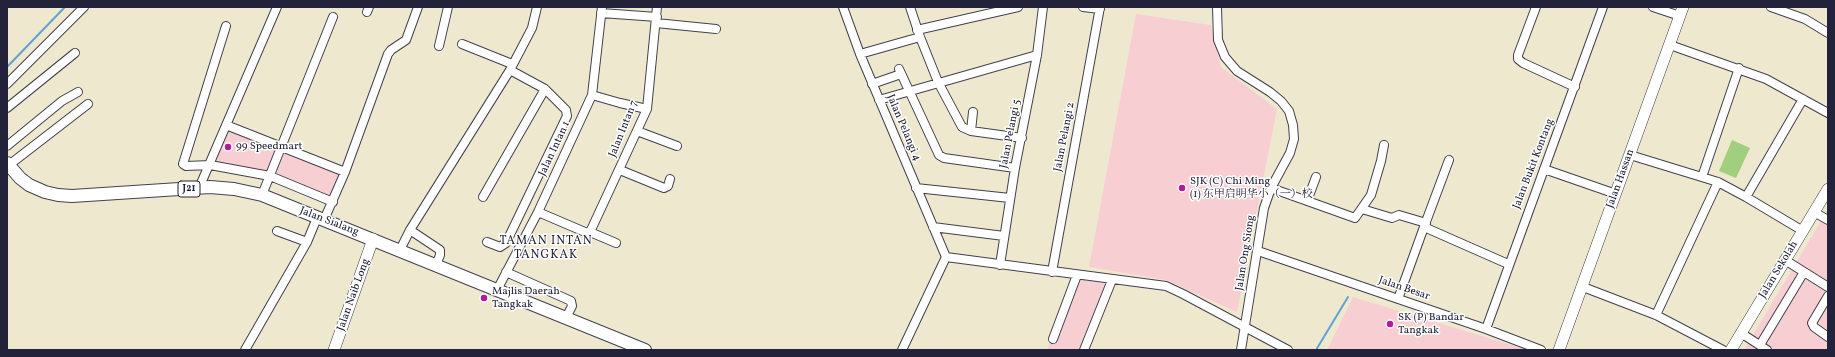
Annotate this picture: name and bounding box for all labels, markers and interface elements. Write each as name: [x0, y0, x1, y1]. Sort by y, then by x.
street label: Jalan Pelangi 4: [883, 93, 923, 163]
street label: Jalan Intan 7: [607, 98, 641, 160]
street label: Jalan Pelangi 5: [998, 98, 1024, 170]
street label: Jalan Pelangi 2: [1052, 101, 1078, 173]
street label: Jalan Bukit Kontang: [1511, 117, 1557, 211]
street label: Jalan Intan 1: [536, 119, 574, 179]
place label: 99 Speedmart: [236, 140, 302, 154]
marker: 99 Speedmart: [223, 142, 233, 152]
street label: Jalan Hassan: [1604, 148, 1638, 210]
place label: SJK (C) Chi Ming (1) 东甲启明华小（一）校: [1190, 175, 1313, 201]
road number: J21: [178, 181, 200, 197]
marker: SJK (C) Chi Ming (1) 东甲启明华小（一）校: [1177, 183, 1187, 193]
street label: Jalan Sialang: [297, 205, 361, 239]
street label: Jalan Ong Siong: [1233, 214, 1259, 292]
district label: TAMAN INTAN TANGKAK: [499, 235, 593, 263]
street label: Jalan Sekolah: [1757, 239, 1801, 301]
street label: Jalan Naib Long: [335, 257, 373, 333]
street label: Jalan Besar: [1377, 274, 1431, 304]
place label: Majlis Daerah Tangkak: [492, 285, 560, 311]
marker: Majlis Daerah Tangkak: [479, 293, 489, 303]
place label: SK (P) Bandar Tangkak: [1398, 311, 1464, 337]
marker: SK (P) Bandar Tangkak: [1385, 319, 1395, 329]

